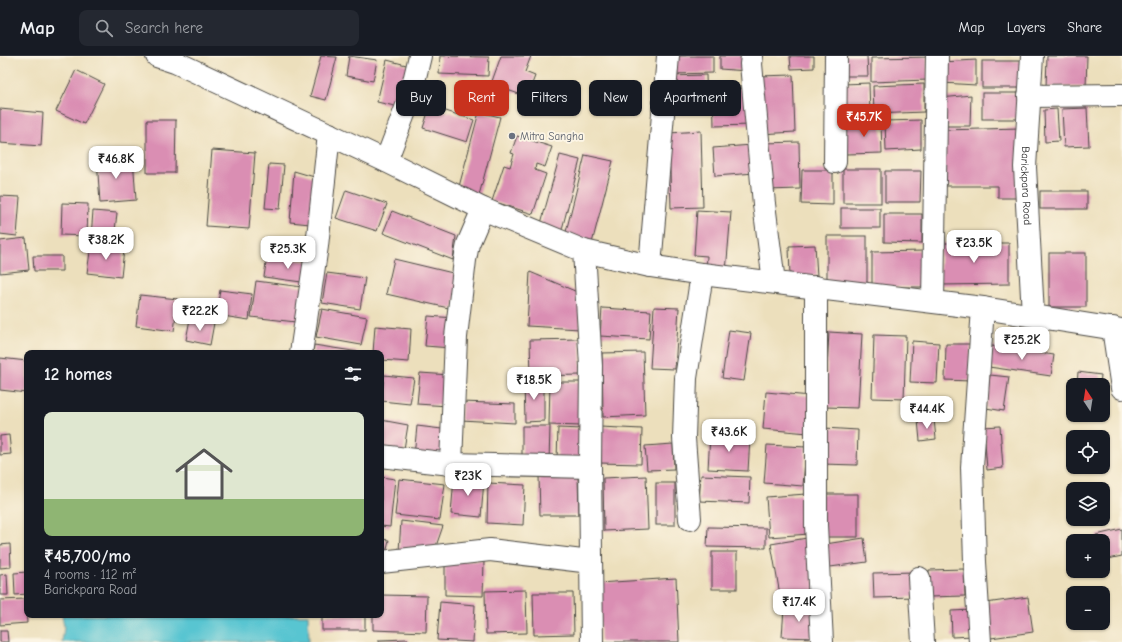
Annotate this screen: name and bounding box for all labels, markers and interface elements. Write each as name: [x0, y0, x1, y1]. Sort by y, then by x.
search box: [79, 10, 359, 46]
text: Map: [20, 17, 55, 39]
icon: search: [93, 17, 115, 39]
text: Search here: [125, 19, 203, 37]
text: Map: [958, 19, 985, 36]
text: Layers: [1007, 19, 1045, 36]
text: Share: [1067, 19, 1102, 36]
chip: Buy: [396, 80, 446, 116]
chip: Rent: [454, 80, 509, 116]
chip: Filters: [517, 80, 581, 116]
chip: New: [589, 80, 642, 116]
chip: Apartment: [650, 80, 741, 116]
pin: ₹45.7K: [831, 104, 897, 138]
text: ₹45.7K: [846, 109, 882, 124]
place label: Mitra Sangha: [520, 130, 584, 143]
marker: Mitra Sangha: [507, 131, 517, 141]
pin: ₹46.8K: [83, 146, 149, 180]
street label: Barickpara Road: [1018, 146, 1034, 226]
text: ₹46.8K: [98, 151, 134, 166]
pin: ₹38.2K: [73, 227, 139, 261]
pin: ₹23.5K: [941, 230, 1007, 264]
text: ₹38.2K: [88, 232, 124, 247]
text: ₹23.5K: [956, 235, 992, 250]
pin: ₹25.3K: [255, 236, 321, 270]
text: ₹25.3K: [270, 241, 306, 256]
pin: ₹22.2K: [167, 298, 233, 332]
text: ₹22.2K: [182, 303, 218, 318]
pin: ₹25.2K: [989, 327, 1055, 361]
text: ₹25.2K: [1004, 332, 1040, 347]
icon: filters: [342, 363, 364, 385]
text: 12 homes: [44, 365, 112, 384]
pin: ₹18.5K: [501, 367, 567, 401]
text: ₹18.5K: [516, 372, 552, 387]
north arrow: [1066, 378, 1110, 422]
map controls: [1066, 378, 1110, 630]
pin: ₹44.4K: [894, 396, 960, 430]
text: ₹44.4K: [909, 401, 945, 416]
pin: ₹43.6K: [696, 419, 762, 453]
text: ₹43.6K: [711, 424, 747, 439]
button: locate: [1066, 430, 1110, 474]
icon: home: [168, 438, 240, 510]
pin: ₹23K: [444, 463, 492, 497]
text: ₹23K: [454, 468, 482, 483]
button: layers: [1066, 482, 1110, 526]
button: +: [1066, 534, 1110, 578]
text: ₹45,700/mo: [44, 547, 131, 566]
text: 4 rooms · 112 m²: [44, 567, 136, 582]
text: Barickpara Road: [44, 582, 137, 597]
button: −: [1066, 586, 1110, 630]
pin: ₹17.4K: [766, 589, 832, 623]
text: ₹17.4K: [782, 594, 816, 609]

